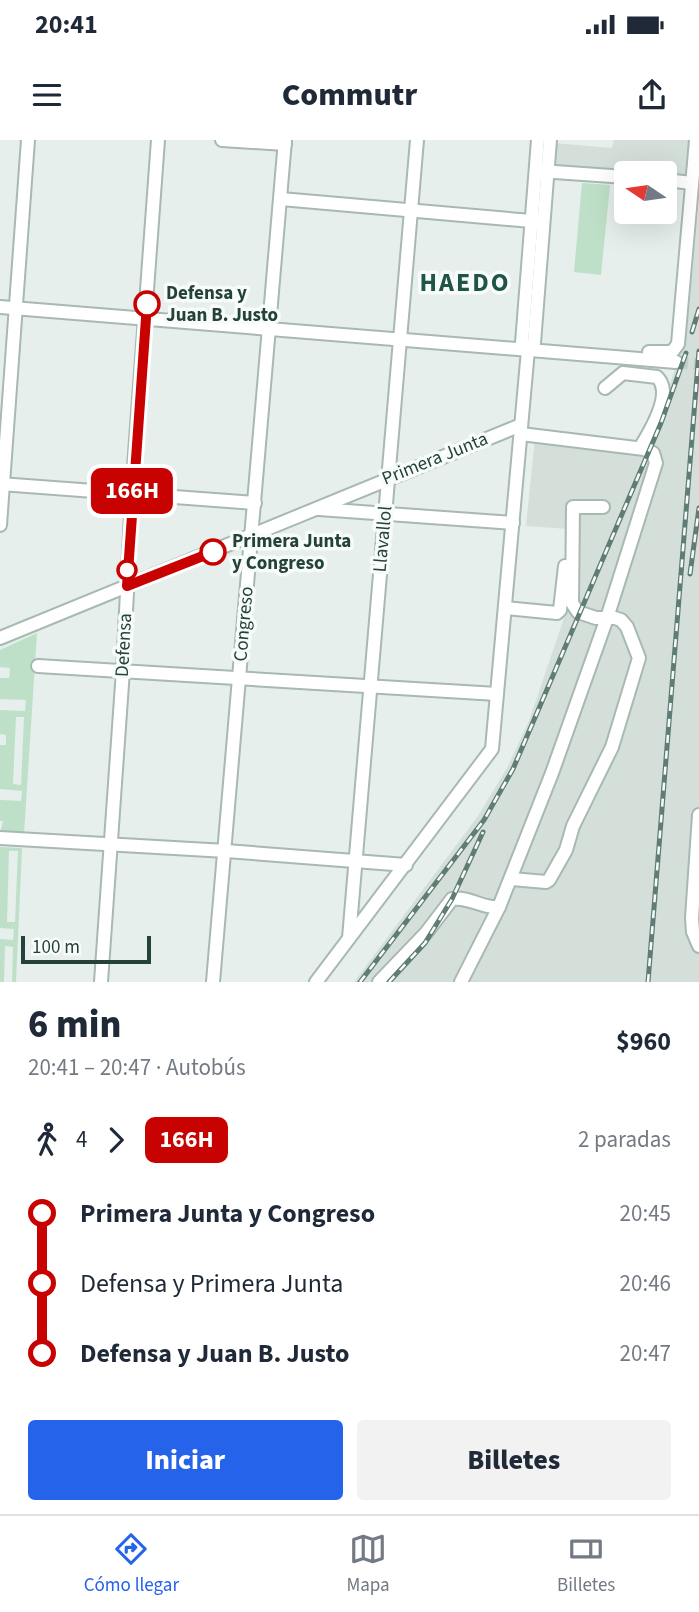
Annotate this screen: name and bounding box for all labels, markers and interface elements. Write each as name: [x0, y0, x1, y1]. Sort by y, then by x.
text: 20:41: [35, 6, 98, 43]
text: Commutr: [282, 72, 417, 118]
icon: menu: [28, 76, 66, 114]
icon: share: [633, 76, 671, 114]
north arrow: [614, 161, 677, 224]
map controls: [614, 161, 677, 224]
district label: HAEDO: [420, 264, 510, 301]
place label: Defensa y Juan B. Justo: [166, 280, 278, 329]
marker: Defensa y Juan B. Justo: [134, 291, 160, 317]
street label: Primera Junta: [378, 425, 492, 493]
line badge: 166H: [83, 468, 181, 514]
text: 166H: [105, 473, 159, 508]
street label: Llavallol: [367, 505, 399, 573]
place label: Primera Junta y Congreso: [232, 528, 351, 577]
marker: Primera Junta y Congreso: [200, 539, 226, 565]
unlabelled marker: [117, 560, 137, 580]
street label: Congreso: [227, 585, 261, 663]
street label: Defensa: [109, 612, 139, 678]
scale bar: [21, 933, 150, 965]
text: 100 m: [32, 934, 80, 961]
text: 6 min: [28, 998, 121, 1052]
text: $960: [616, 1023, 671, 1060]
text: 20:41 – 20:47 · Autobús: [28, 1051, 246, 1084]
icon: walk: [28, 1121, 66, 1159]
icon: forward: [97, 1121, 135, 1159]
text: 166H: [159, 1122, 214, 1157]
text: 4: [76, 1123, 87, 1156]
text: 2 paradas: [578, 1123, 671, 1156]
text: Primera Junta y Congreso: [80, 1195, 375, 1232]
text: 20:45: [620, 1197, 671, 1230]
text: Defensa y Primera Junta: [80, 1265, 343, 1302]
text: 20:46: [620, 1267, 671, 1300]
text: Defensa y Juan B. Justo: [80, 1335, 349, 1372]
text: 20:47: [620, 1337, 671, 1370]
button: Iniciar: [28, 1420, 343, 1500]
button: Billetes: [357, 1420, 671, 1500]
tab: Cómo llegar: [84, 1530, 179, 1599]
tab: Mapa: [346, 1530, 390, 1599]
tab: Billetes: [557, 1530, 615, 1599]

